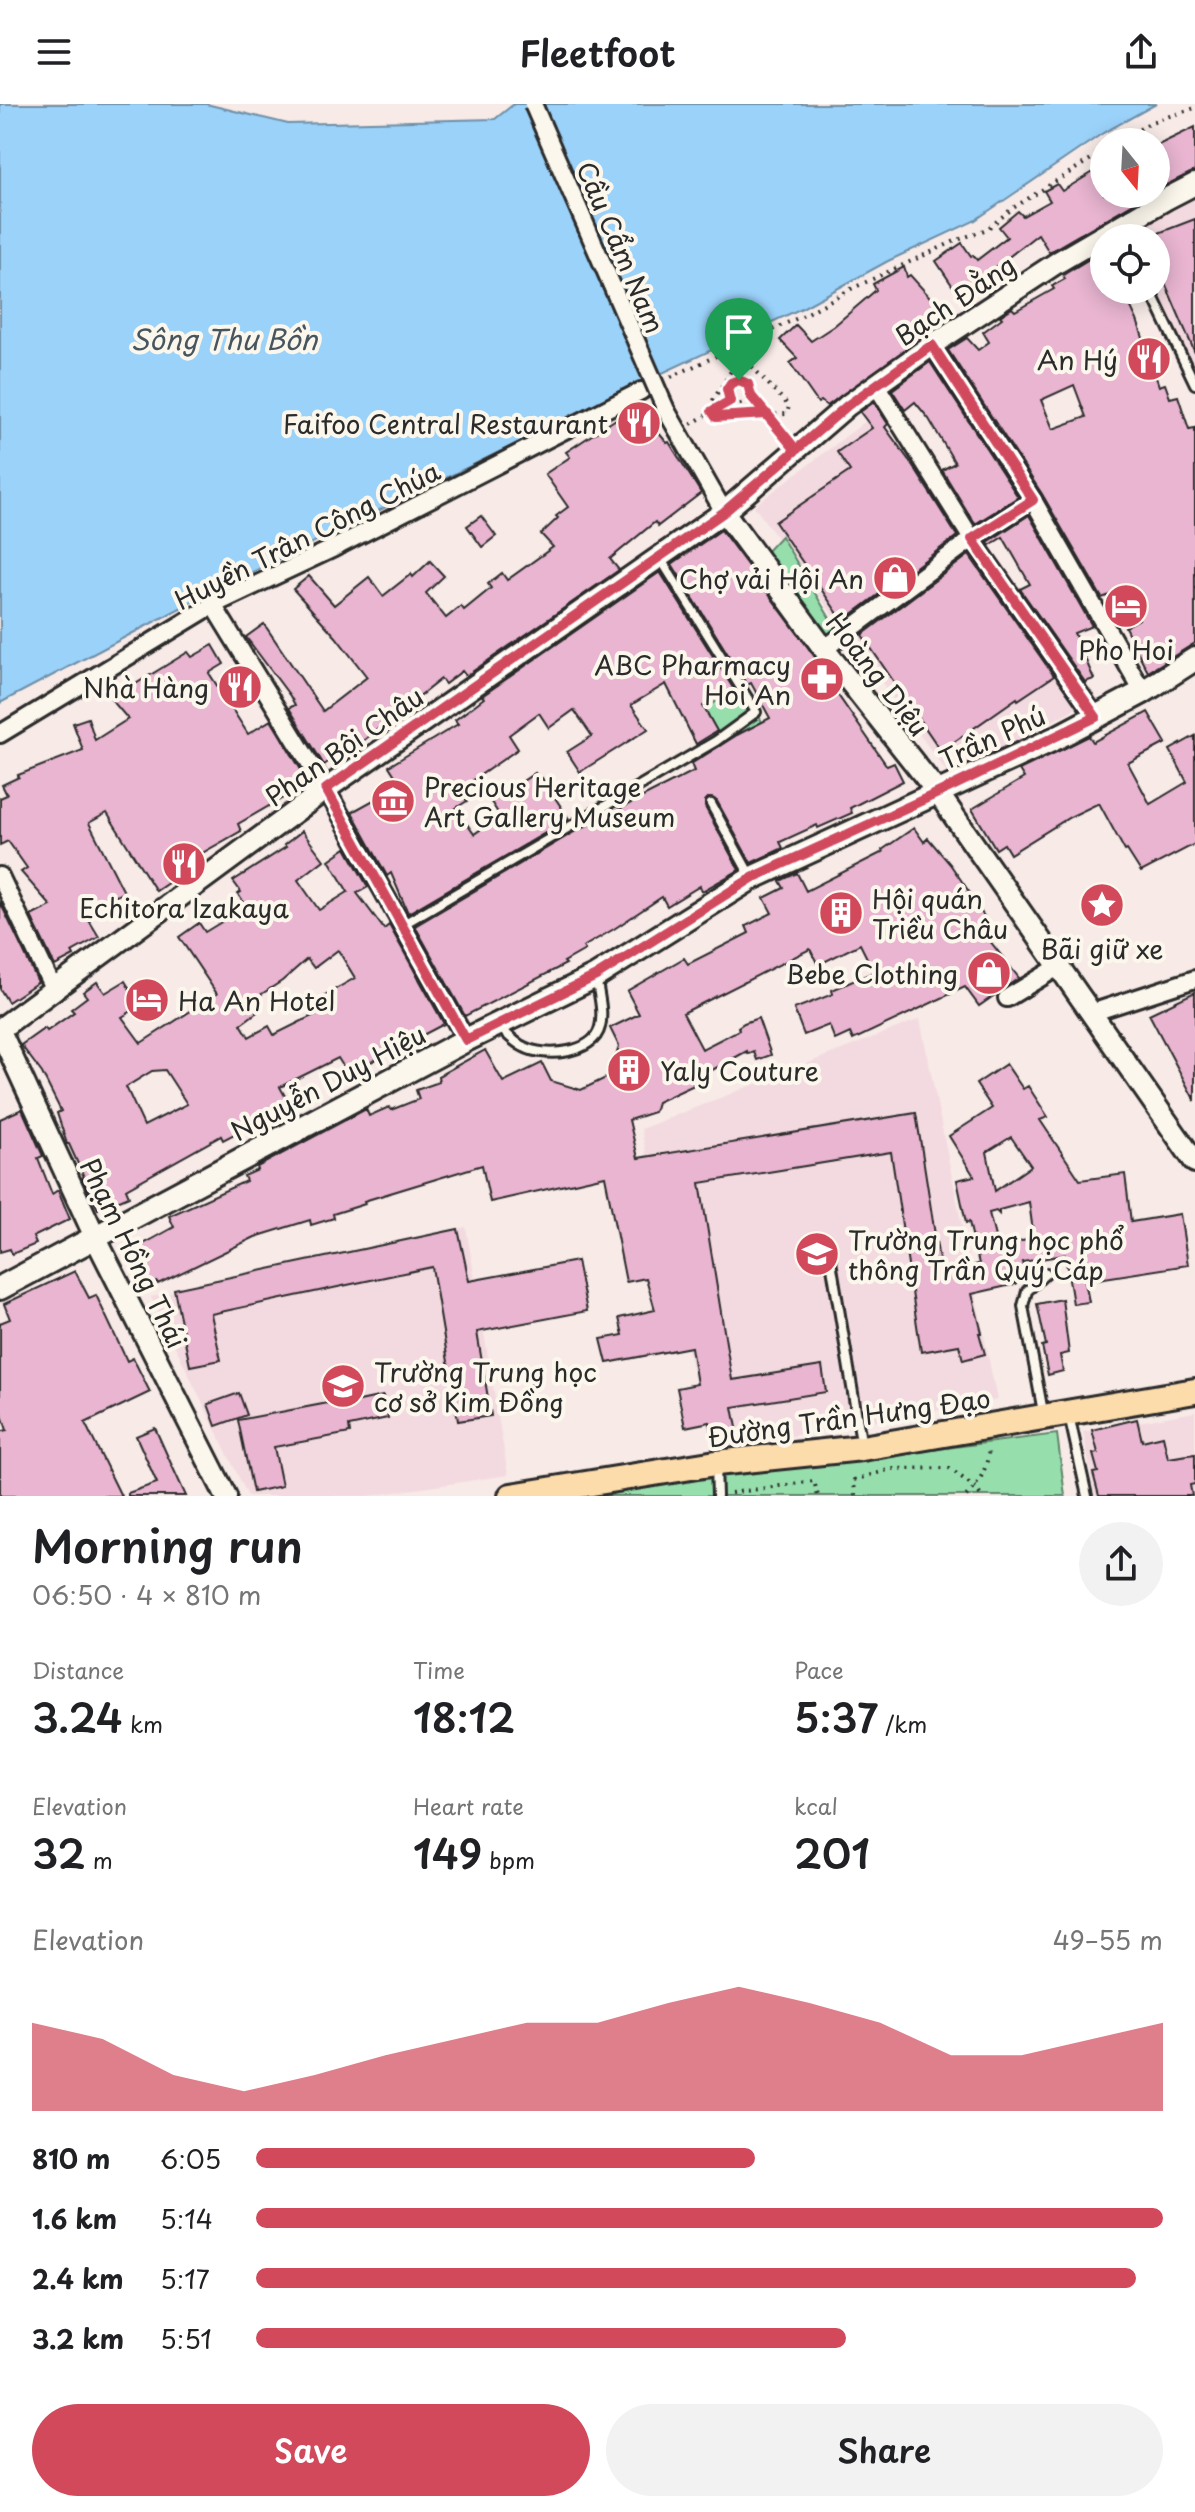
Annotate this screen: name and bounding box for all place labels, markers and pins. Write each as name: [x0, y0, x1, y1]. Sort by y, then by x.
pin: [705, 298, 773, 380]
restaurant icon: An Hý: [1125, 335, 1173, 383]
place label: An Hý: [1037, 340, 1118, 379]
restaurant icon: Faifoo Central Restaurant: [615, 399, 663, 447]
place label: Faifoo Central Restaurant: [283, 404, 608, 443]
shop icon: Chợ vải Hội An: [871, 554, 919, 602]
place label: Chợ vải Hội An: [679, 559, 864, 598]
hotel icon: Pho Hoi: [1102, 582, 1150, 630]
place label: Pho Hoi: [1078, 630, 1174, 669]
place label: ABC Pharmacy Hoi An: [594, 645, 791, 714]
pharmacy icon: ABC Pharmacy Hoi An: [798, 655, 846, 703]
restaurant icon: Nhà Hàng: [216, 663, 264, 711]
place label: Nhà Hàng: [83, 668, 209, 707]
place label: Precious Heritage Art Gallery Museum: [424, 767, 675, 836]
museum icon: Precious Heritage Art Gallery Museum: [369, 777, 417, 825]
restaurant icon: Echitora Izakaya: [160, 840, 208, 888]
place label: Hội quán Triều Châu: [872, 879, 1008, 948]
place icon: Bãi giữ xe: [1078, 881, 1126, 929]
place label: Echitora Izakaya: [79, 888, 289, 927]
building icon: Hội quán Triều Châu: [817, 889, 865, 937]
place label: Bãi giữ xe: [1041, 929, 1163, 968]
shop icon: Bebe Clothing: [965, 949, 1013, 997]
place label: Bebe Clothing: [785, 954, 958, 993]
hotel icon: Ha An Hotel: [123, 976, 171, 1024]
place label: Ha An Hotel: [178, 981, 335, 1020]
building icon: Yaly Couture: [605, 1046, 653, 1094]
place label: Yaly Couture: [660, 1051, 819, 1090]
place label: Trường Trung học phổ thông Trần Quý Cáp: [848, 1220, 1124, 1289]
school or university icon: Trường Trung học phổ thông Trần Quý Cáp: [793, 1230, 841, 1278]
place label: Trường Trung học cơ sở Kim Đồng: [374, 1352, 597, 1421]
school or university icon: Trường Trung học cơ sở Kim Đồng: [319, 1362, 367, 1410]

